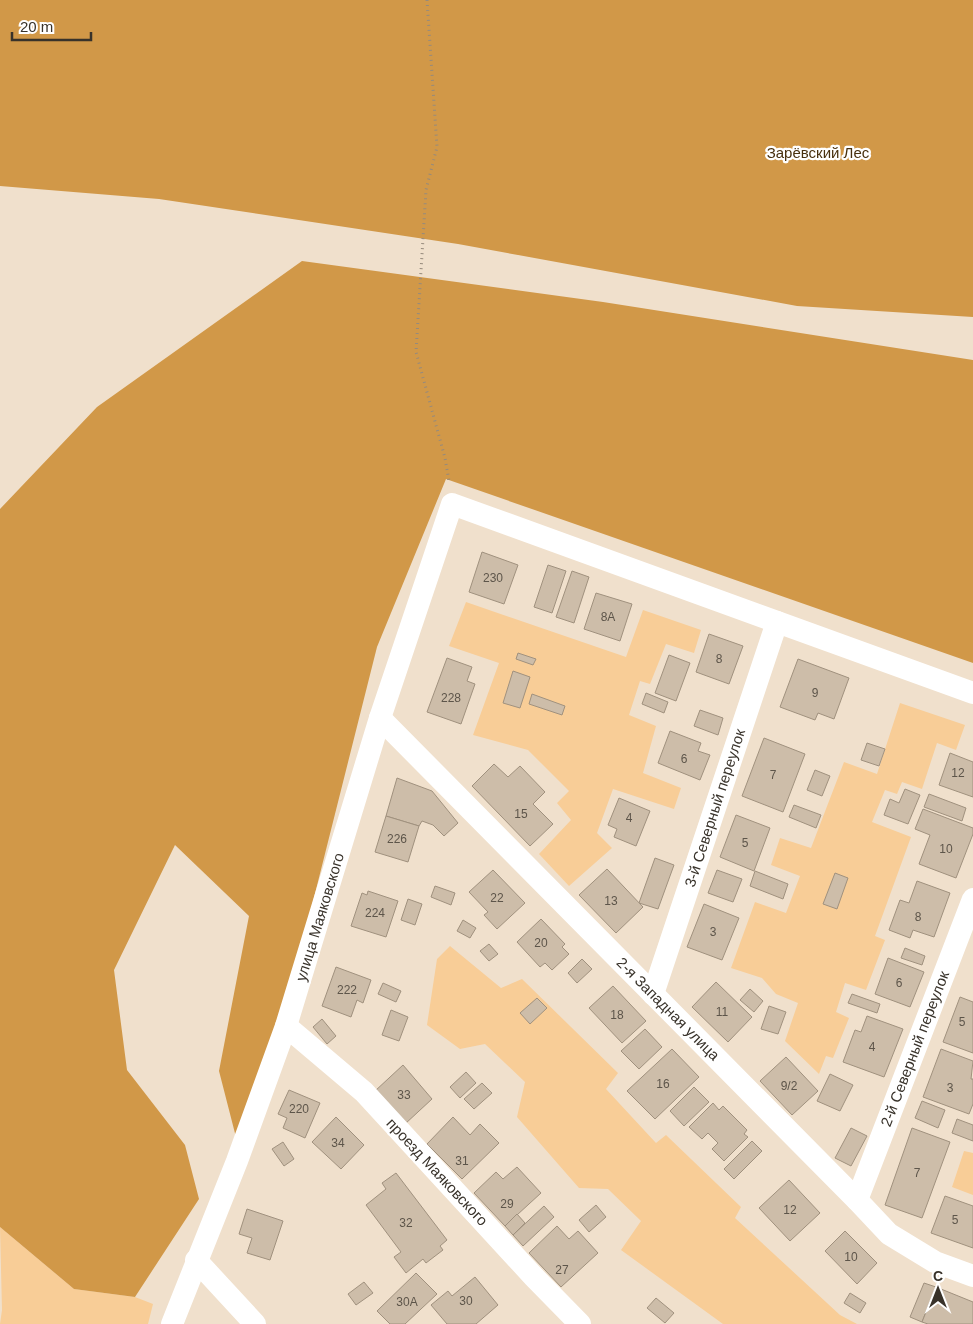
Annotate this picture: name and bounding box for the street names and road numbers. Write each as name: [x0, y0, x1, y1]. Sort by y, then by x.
street label: 3-й Северный переулок: [681, 726, 748, 889]
street label: улица Маяковского: [292, 851, 347, 983]
street label: 2-я Западная улица: [613, 954, 724, 1064]
street label: 2-й Северный переулок: [877, 968, 952, 1129]
street label: проезд Маяковского: [383, 1115, 491, 1229]

